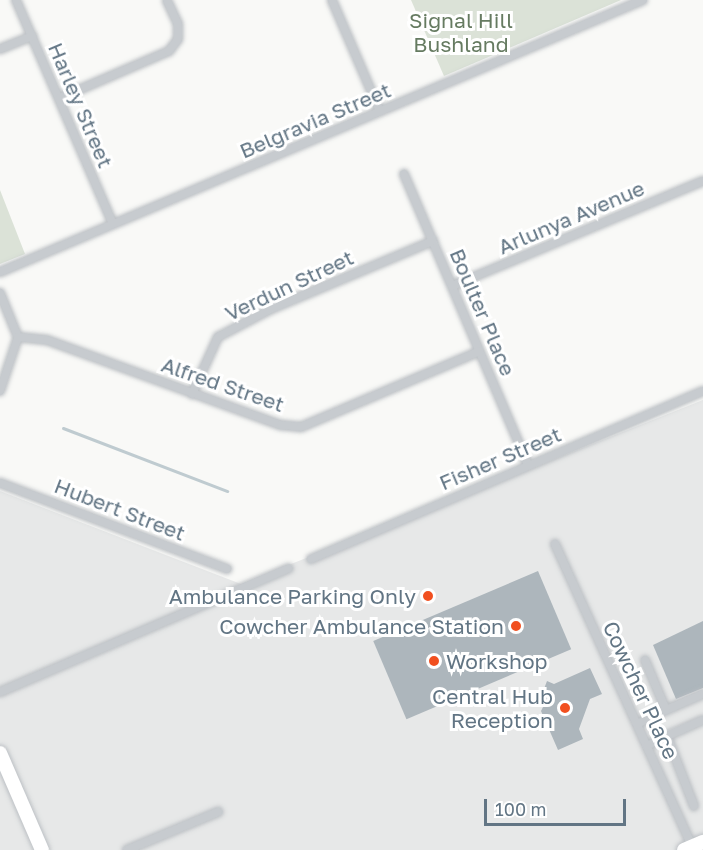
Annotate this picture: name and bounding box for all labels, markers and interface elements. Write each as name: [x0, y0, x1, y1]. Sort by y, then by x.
park label: Signal Hill Bushland: [409, 7, 513, 57]
street label: Harley Street: [43, 39, 119, 171]
street label: Belgravia Street: [236, 77, 394, 163]
street label: Arlunya Avenue: [494, 175, 648, 259]
street label: Verdun Street: [221, 244, 357, 326]
street label: Boulter Place: [445, 245, 521, 379]
street label: Alfred Street: [158, 351, 288, 417]
street label: Fisher Street: [435, 421, 565, 495]
street label: Hubert Street: [51, 472, 189, 546]
place label: Ambulance Parking Only: [169, 583, 416, 609]
marker: Ambulance Parking Only: [421, 589, 435, 603]
place label: Cowcher Ambulance Station: [219, 613, 504, 639]
street label: Cowcher Place: [598, 617, 684, 763]
marker: Cowcher Ambulance Station: [509, 619, 523, 633]
place label: Workshop: [446, 648, 548, 674]
marker: Workshop: [427, 654, 441, 668]
place label: Central Hub Reception: [432, 683, 553, 733]
marker: Central Hub Reception: [558, 701, 572, 715]
scale bar: [487, 787, 630, 825]
text: 100 m: [495, 798, 546, 820]

